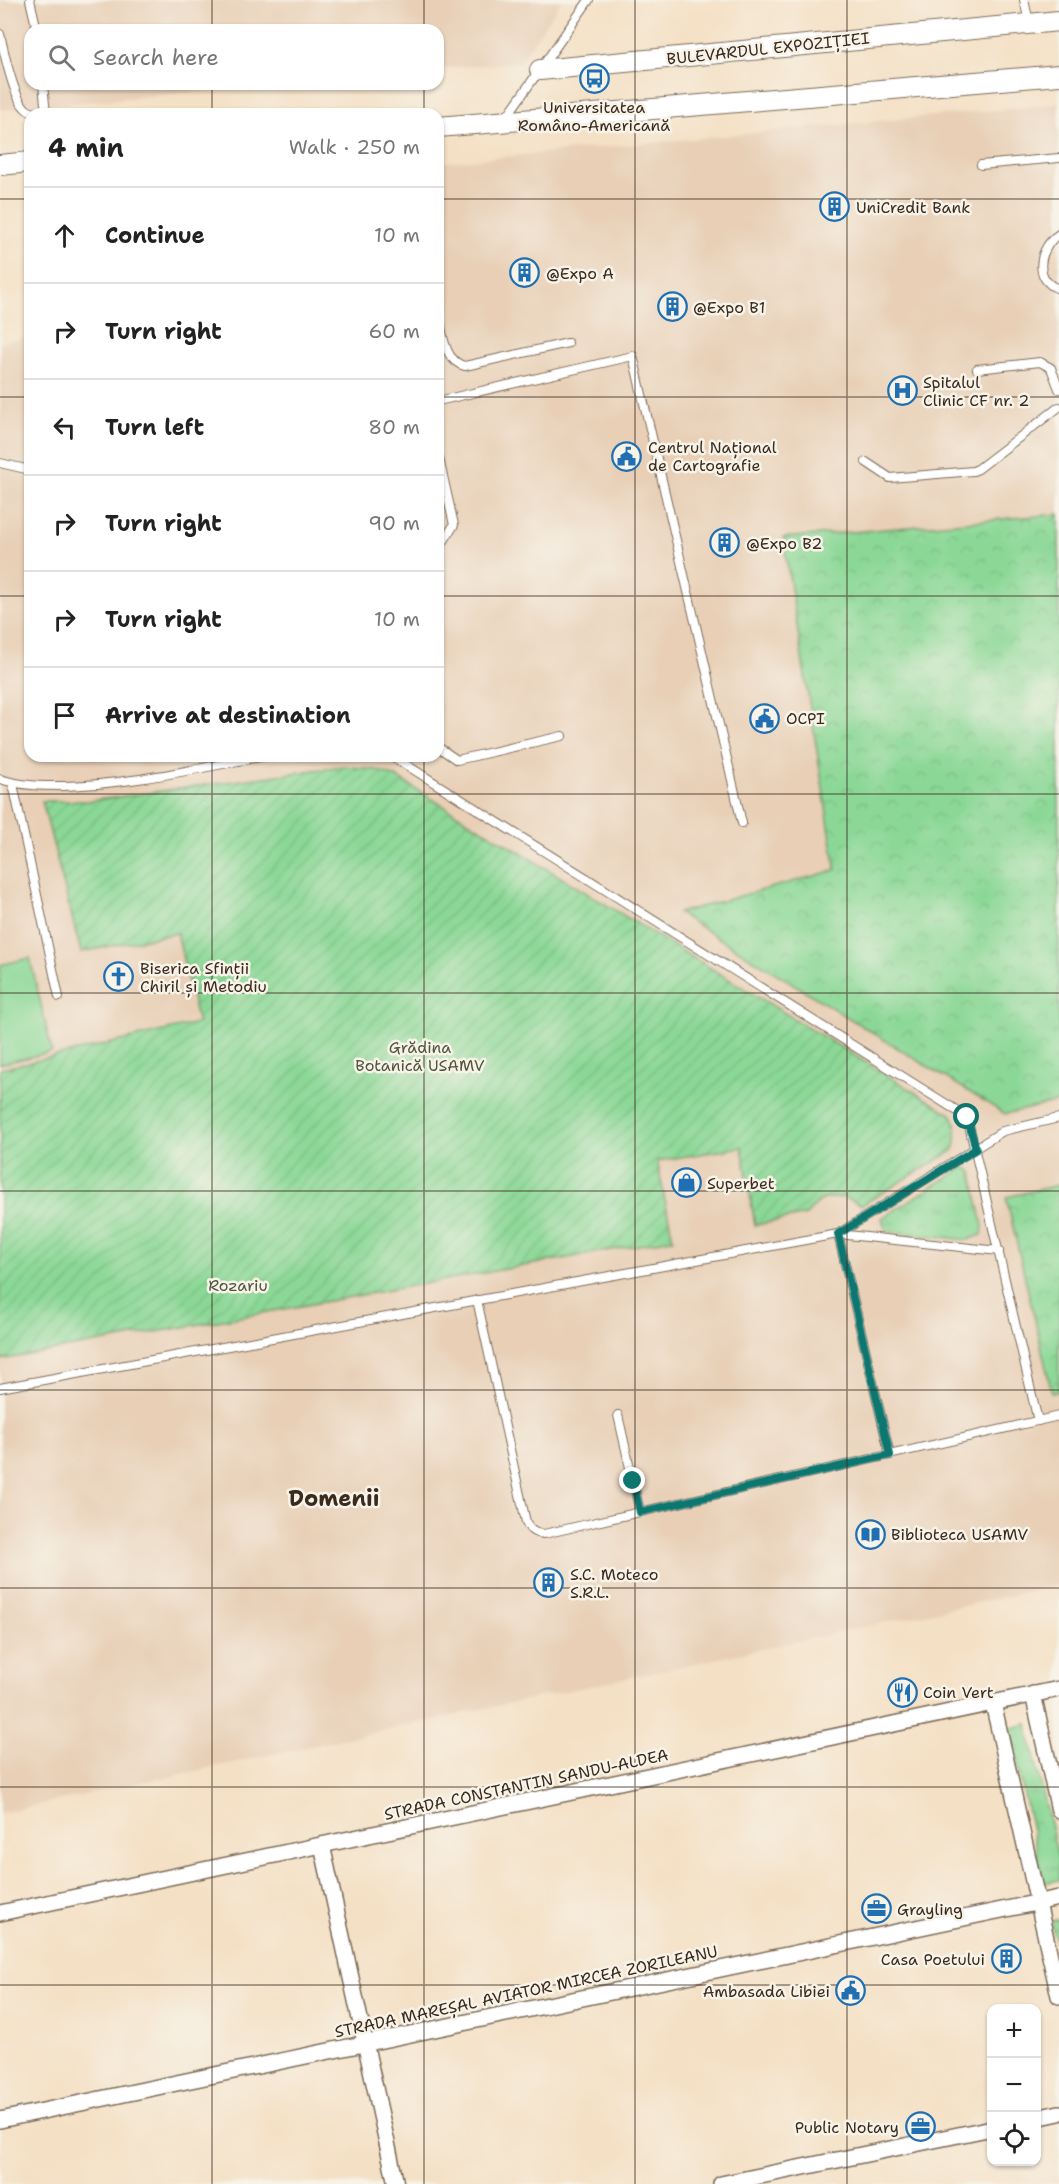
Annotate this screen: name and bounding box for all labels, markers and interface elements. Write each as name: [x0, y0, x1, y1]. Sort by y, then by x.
search box: [24, 24, 444, 90]
street label: BULEVARDUL EXPOZIȚIEI: [666, 27, 871, 71]
icon: search: [45, 41, 78, 74]
text: Search here: [93, 43, 219, 72]
bus stop icon: Universitatea Româno-Americană: [578, 63, 610, 95]
place label: Universitatea Româno-Americană: [518, 97, 670, 136]
text: 4 min: [48, 130, 124, 165]
text: Walk · 250 m: [289, 134, 420, 160]
building icon: UniCredit Bank: [819, 191, 851, 223]
place label: UniCredit Bank: [856, 197, 970, 218]
icon: ahead: [48, 219, 81, 252]
text: Continue: [105, 221, 205, 250]
text: 10 m: [374, 222, 420, 248]
building icon: @Expo A: [509, 257, 541, 289]
place label: @Expo A: [546, 263, 614, 284]
building icon: @Expo B1: [656, 291, 688, 323]
place label: @Expo B1: [693, 297, 765, 318]
icon: right: [48, 315, 81, 348]
text: Turn right: [105, 317, 222, 346]
text: 60 m: [368, 318, 420, 344]
place label: Spitalul Clinic CF nr. 2: [923, 372, 1029, 411]
hospital icon: Spitalul Clinic CF nr. 2: [886, 375, 918, 407]
icon: left: [48, 411, 81, 444]
text: Turn left: [105, 413, 204, 442]
text: 80 m: [368, 414, 420, 440]
place label: Centrul Național de Cartografie: [648, 437, 777, 476]
public building icon: Centrul Național de Cartografie: [611, 440, 643, 472]
icon: right: [48, 507, 81, 540]
text: Turn right: [105, 509, 222, 538]
text: 90 m: [368, 510, 420, 536]
building icon: @Expo B2: [709, 527, 741, 559]
place label: @Expo B2: [746, 533, 822, 554]
icon: right: [48, 603, 81, 636]
text: Turn right: [105, 605, 222, 634]
text: 10 m: [374, 606, 420, 632]
icon: arrive: [48, 699, 81, 732]
text: Arrive at destination: [105, 701, 351, 730]
public building icon: OCPI: [749, 702, 781, 734]
place label: OCPI: [786, 708, 825, 729]
place label: Biserica Sfinții Chiril și Metodiu: [140, 958, 267, 998]
church icon: Biserica Sfinții Chiril și Metodiu: [103, 961, 135, 993]
park label: Grădina Botanică USAMV: [355, 1037, 485, 1076]
route start: [953, 1103, 979, 1129]
shop icon: Superbet: [670, 1167, 702, 1199]
place label: Superbet: [707, 1173, 775, 1194]
park label: Rozariu: [208, 1275, 268, 1296]
route end: [619, 1467, 645, 1493]
district label: Domenii: [289, 1484, 379, 1513]
library icon: Biblioteca USAMV: [854, 1518, 886, 1550]
place label: Biblioteca USAMV: [891, 1524, 1028, 1545]
place label: S.C. Moteco S.R.L.: [570, 1564, 658, 1603]
building icon: S.C. Moteco S.R.L.: [533, 1567, 565, 1599]
restaurant icon: Coin Vert: [886, 1676, 918, 1708]
place label: Coin Vert: [923, 1682, 994, 1703]
street label: STRADA CONSTANTIN SANDU-ALDEA: [382, 1744, 670, 1825]
office icon: Grayling: [860, 1893, 892, 1925]
place label: Grayling: [897, 1899, 963, 1920]
street label: STRADA MAREȘAL AVIATOR MIRCEA ZORILEANU: [333, 1941, 720, 2043]
building icon: Casa Poetului: [990, 1943, 1022, 1975]
place label: Casa Poetului: [881, 1949, 985, 1970]
public building icon: Ambasada Libiei: [835, 1975, 867, 2007]
place label: Ambasada Libiei: [703, 1981, 830, 2002]
map controls: [987, 2004, 1041, 2166]
button: +: [987, 2004, 1041, 2058]
button: −: [987, 2058, 1041, 2112]
office icon: Public Notary: [904, 2111, 936, 2143]
button: locate: [987, 2112, 1041, 2166]
place label: Public Notary: [795, 2117, 899, 2138]

